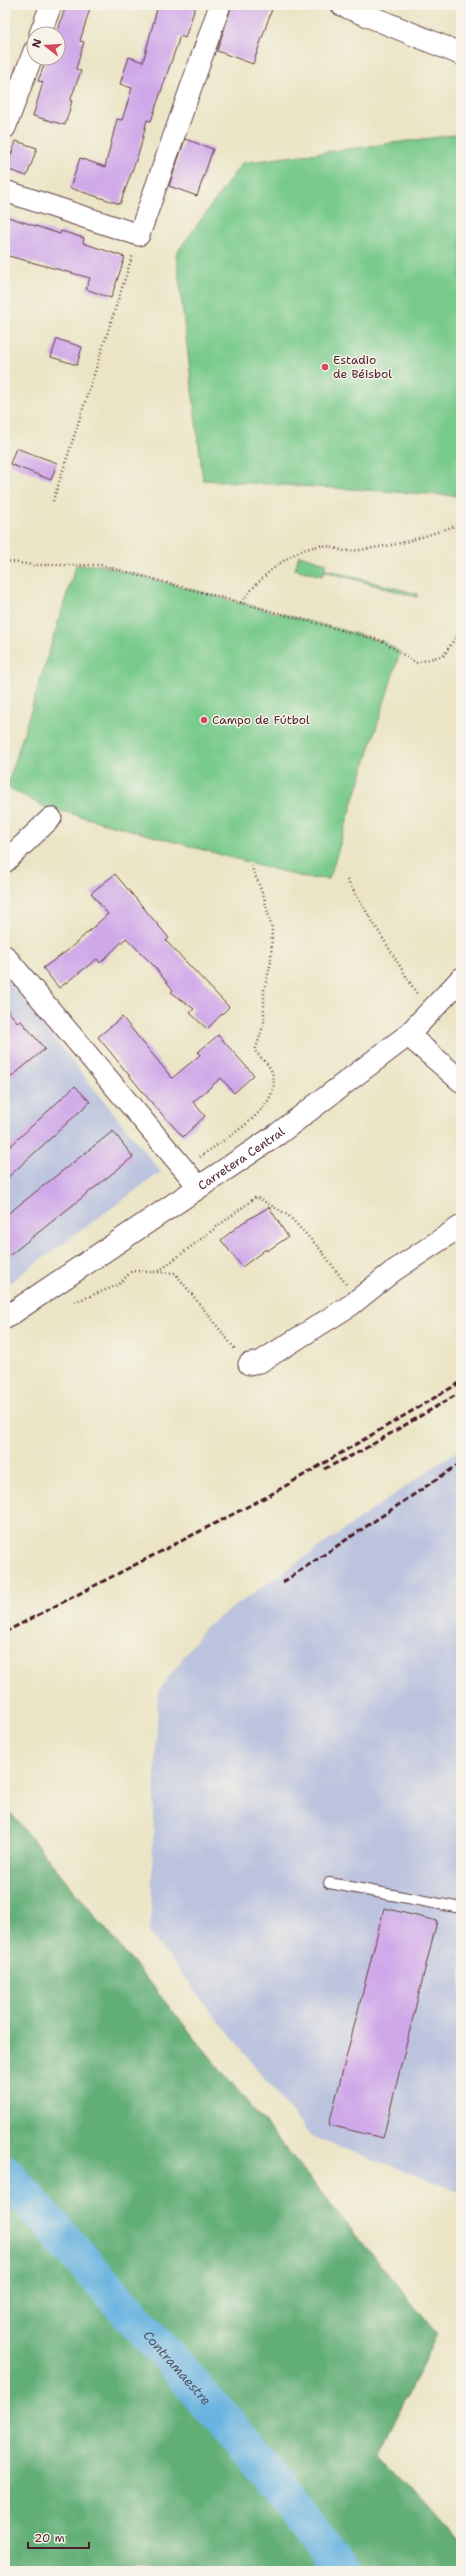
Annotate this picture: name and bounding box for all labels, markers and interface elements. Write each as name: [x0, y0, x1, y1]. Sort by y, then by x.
north arrow: [26, 26, 66, 66]
text: N: [28, 37, 45, 50]
place label: Estadio de Béisbol: [333, 352, 392, 382]
marker: Estadio de Béisbol: [320, 362, 330, 372]
place label: Campo de Fútbol: [212, 712, 310, 728]
marker: Campo de Fútbol: [199, 715, 209, 725]
street label: Carretera Central: [195, 1123, 288, 1194]
water label: Contramaestre: [140, 2327, 215, 2408]
scale bar: [28, 2524, 89, 2550]
text: 20 m: [34, 2530, 65, 2546]

